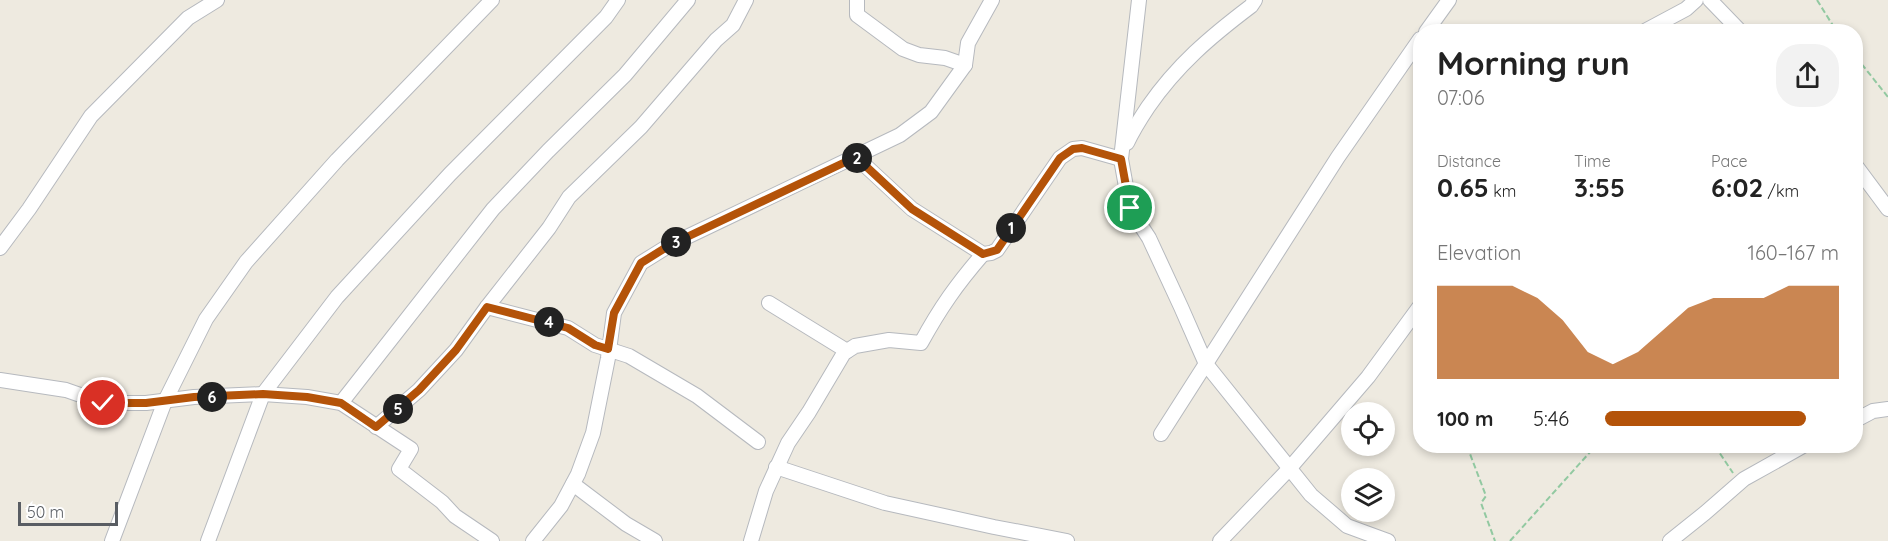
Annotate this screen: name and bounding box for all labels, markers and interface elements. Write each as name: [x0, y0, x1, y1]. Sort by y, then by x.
text: Morning run: [1437, 42, 1630, 83]
button: share: [1776, 44, 1839, 107]
text: 07:06: [1437, 85, 1484, 110]
pin: 2: [842, 143, 872, 173]
text: 2: [852, 148, 862, 168]
text: Distance: [1437, 151, 1501, 171]
text: Time: [1574, 151, 1611, 171]
text: Pace: [1711, 151, 1747, 171]
text: 0.65: [1437, 171, 1489, 204]
text: 3:55: [1574, 171, 1625, 204]
text: 6:02: [1711, 171, 1763, 204]
text: km: [1489, 181, 1516, 201]
text: /km: [1763, 181, 1799, 201]
pin: [1104, 182, 1155, 233]
icon: arrive: [1113, 191, 1146, 224]
pin: 1: [996, 213, 1026, 243]
text: 1: [1008, 218, 1014, 238]
pin: 3: [661, 227, 691, 257]
text: 3: [672, 232, 680, 252]
text: Elevation: [1437, 240, 1521, 265]
text: 160–167 m: [1748, 240, 1839, 265]
pin: 4: [534, 307, 564, 337]
text: 4: [544, 312, 554, 332]
pin: [77, 377, 128, 428]
pin: 6: [197, 382, 227, 412]
icon: check: [86, 386, 119, 419]
text: 6: [208, 387, 216, 407]
pin: 5: [383, 394, 413, 424]
text: 5: [393, 399, 403, 419]
map controls: [1341, 402, 1395, 522]
button: locate: [1341, 402, 1395, 456]
text: 100 m: [1437, 406, 1493, 431]
text: 5:46: [1533, 406, 1569, 431]
button: layers: [1341, 468, 1395, 522]
scale bar: [18, 499, 118, 526]
text: 50 m: [27, 502, 64, 522]

